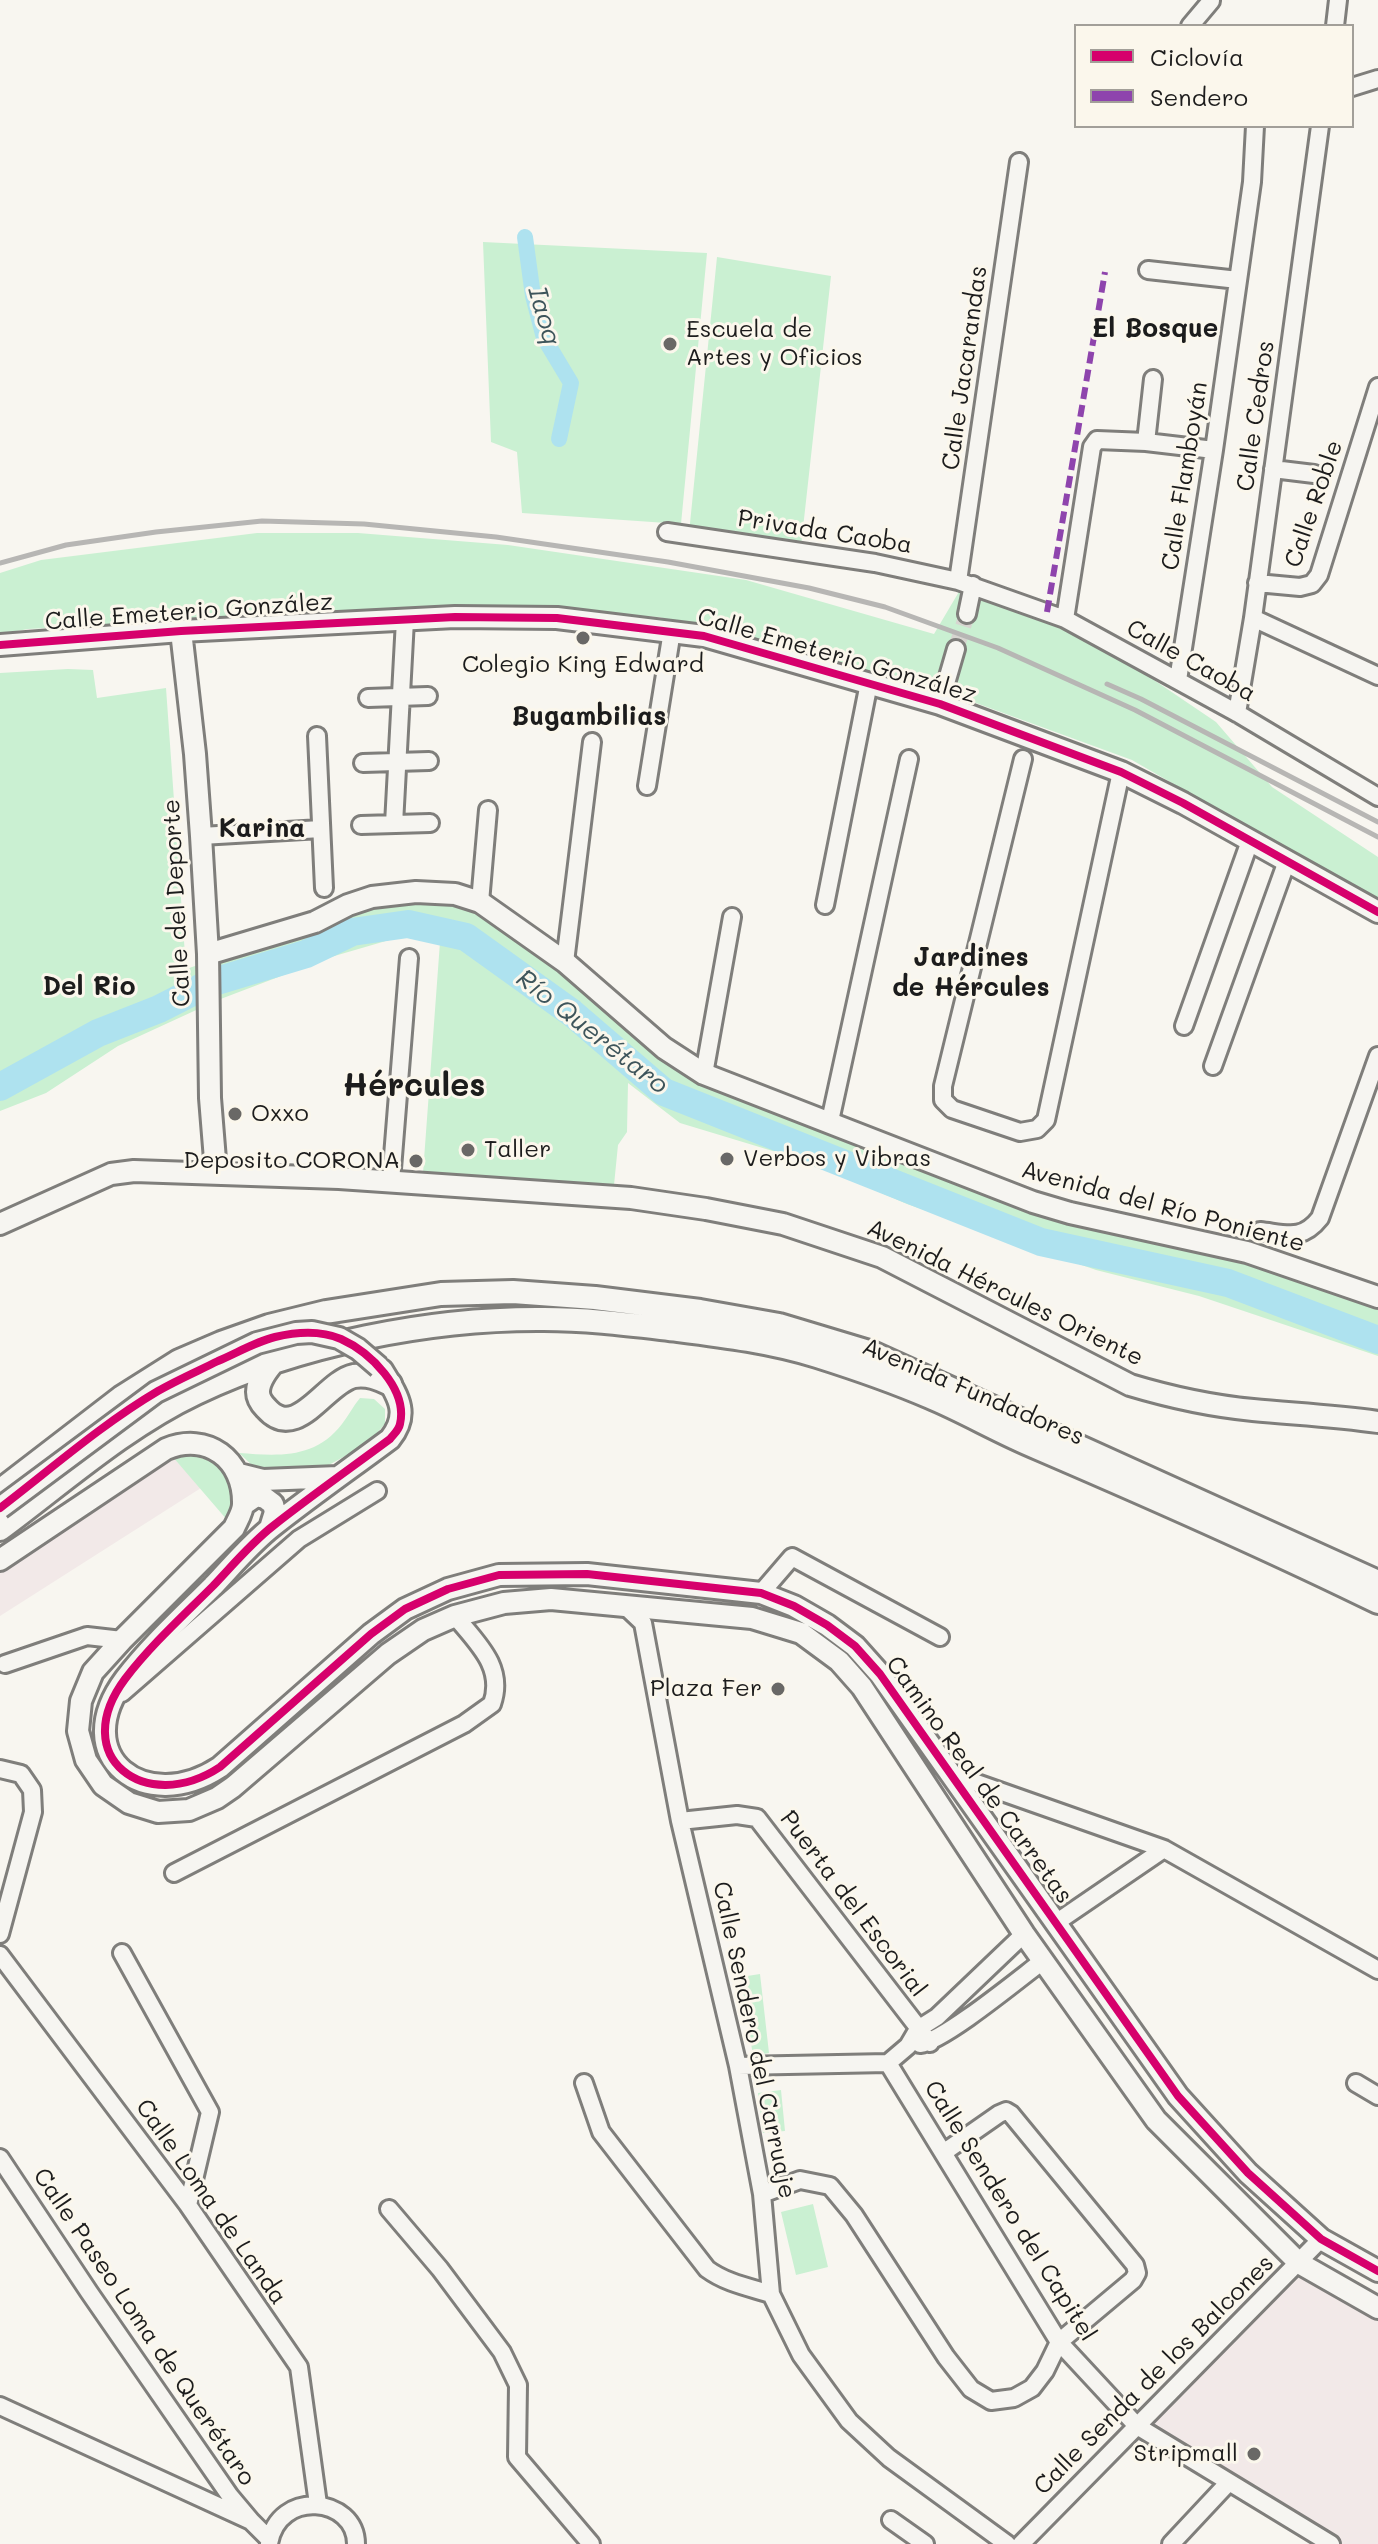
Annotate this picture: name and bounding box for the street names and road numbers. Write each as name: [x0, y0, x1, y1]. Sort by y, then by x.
street label: Calle Jacarandas: [936, 264, 994, 472]
street label: Calle Cedros: [1231, 339, 1281, 493]
street label: Calle Flamboyán: [1156, 380, 1214, 572]
street label: Calle Roble: [1279, 437, 1349, 571]
street label: Privada Caoba: [736, 504, 914, 560]
street label: Calle Emeterio González: [44, 588, 334, 636]
street label: Calle Emeterio González: [694, 602, 980, 710]
street label: Calle Caoba: [1121, 614, 1261, 708]
street label: Calle del Deporte: [157, 798, 197, 1008]
street label: Avenida del Río Poniente: [1018, 1155, 1308, 1259]
street label: Avenida Hércules Oriente: [862, 1213, 1148, 1373]
street label: Avenida Fundadores: [858, 1332, 1088, 1452]
street label: Camino Real de Carretas: [880, 1651, 1078, 1909]
street label: Puerta del Escorial: [774, 1805, 932, 2003]
street label: Calle Sendero del Carruaje: [706, 1879, 802, 2201]
street label: Calle Sendero del Capitel: [918, 2075, 1102, 2347]
street label: Calle Loma de Landa: [129, 2094, 293, 2310]
street label: Calle Paseo Loma de Querétaro: [27, 2163, 261, 2491]
street label: Calle Senda de los Balcones: [1028, 2249, 1280, 2501]

